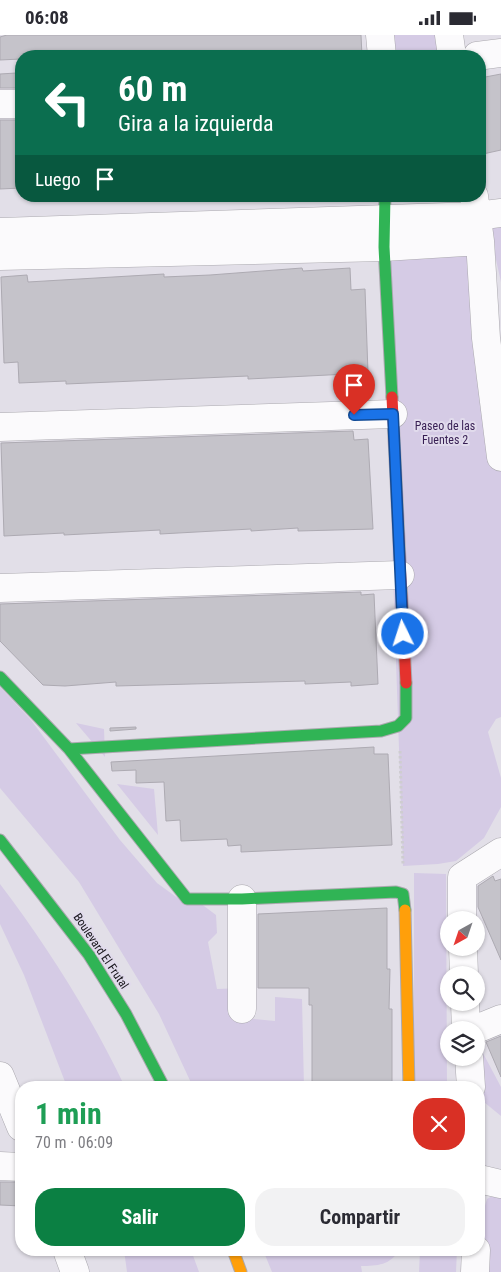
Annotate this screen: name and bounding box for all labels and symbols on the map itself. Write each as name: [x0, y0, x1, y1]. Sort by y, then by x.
pin: [333, 364, 375, 415]
park label: Paseo de las Fuentes 2: [415, 419, 475, 447]
position arrow: [376, 607, 428, 659]
street label: Boulevard El Frutal: [71, 910, 131, 992]
north arrow: [440, 911, 485, 956]

